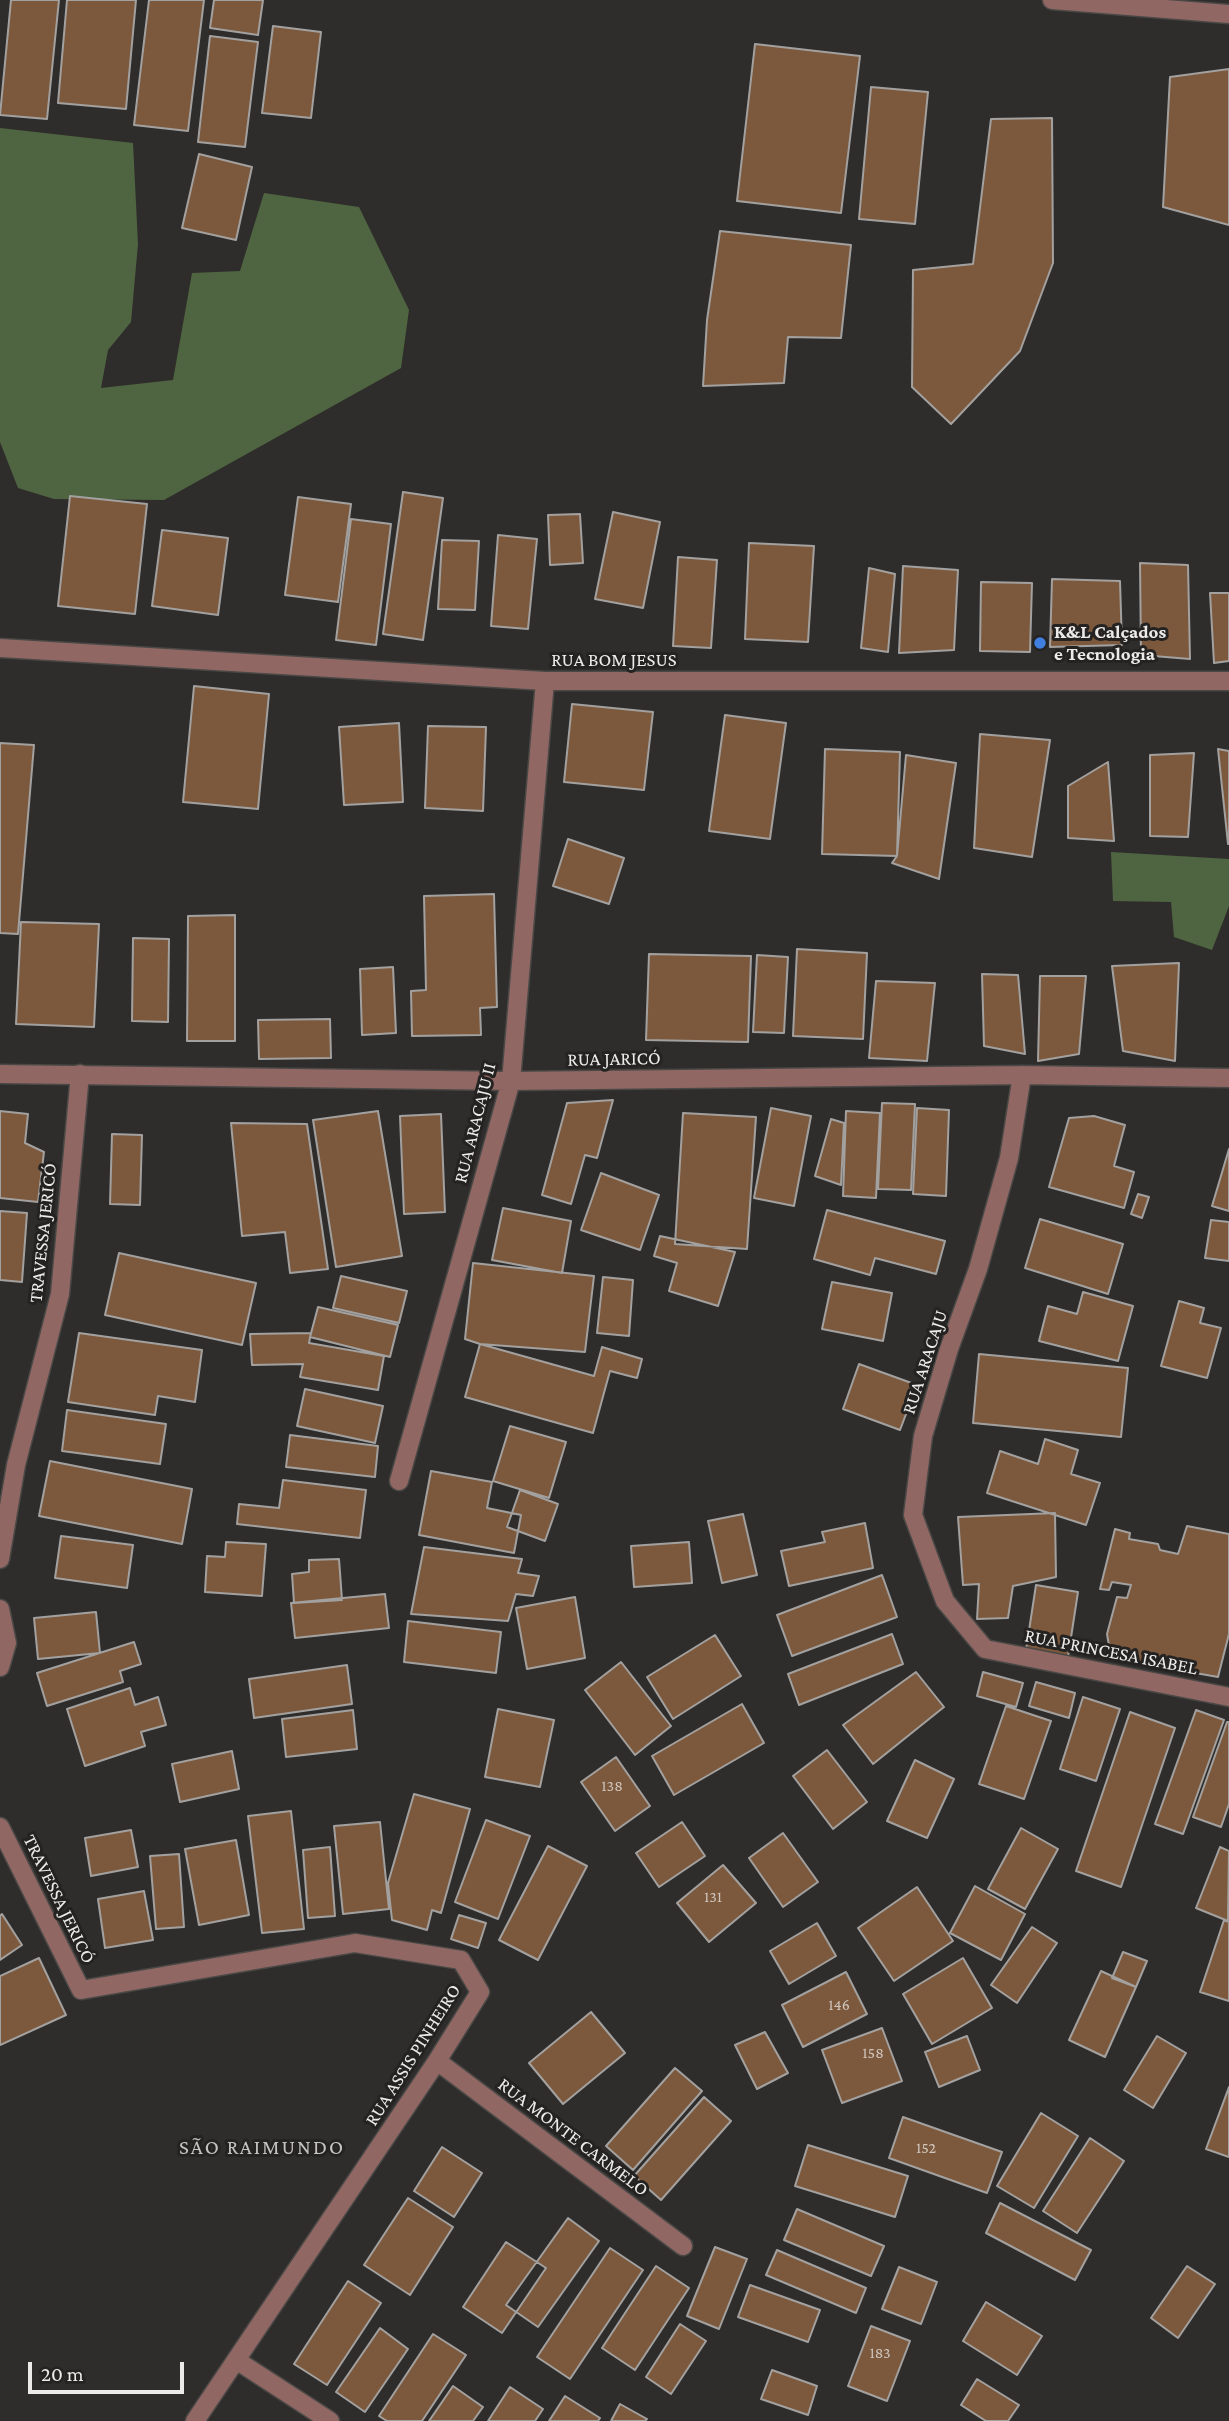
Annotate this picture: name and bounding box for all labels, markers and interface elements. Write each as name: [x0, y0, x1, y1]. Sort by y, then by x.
place label: K&L Calçados e Tecnologia: [1054, 621, 1166, 665]
marker: K&L Calçados e Tecnologia: [1032, 635, 1048, 651]
street label: RUA BOM JESUS: [551, 649, 677, 671]
street label: RUA JARICÓ: [567, 1047, 661, 1071]
street label: RUA ARACAJU II: [449, 1061, 501, 1185]
street label: TRAVESSA JERICÓ: [24, 1162, 62, 1304]
street label: RUA ARACAJU: [897, 1307, 953, 1417]
street label: RUA PRINCESA ISABEL: [1023, 1624, 1199, 1680]
house number: 138: [601, 1776, 623, 1796]
street label: TRAVESSA JERICÓ: [18, 1831, 100, 1967]
house number: 131: [704, 1887, 722, 1907]
street label: RUA ASSIS PINHEIRO: [360, 1980, 466, 2130]
house number: 146: [828, 1995, 850, 2015]
house number: 158: [862, 2043, 884, 2063]
street label: RUA MONTE CARMELO: [493, 2073, 653, 2201]
district label: SÃO RAIMUNDO: [181, 2135, 343, 2161]
house number: 152: [916, 2138, 936, 2158]
house number: 183: [869, 2343, 891, 2363]
scale bar: [32, 2348, 187, 2392]
text: 20 m: [41, 2362, 84, 2386]

